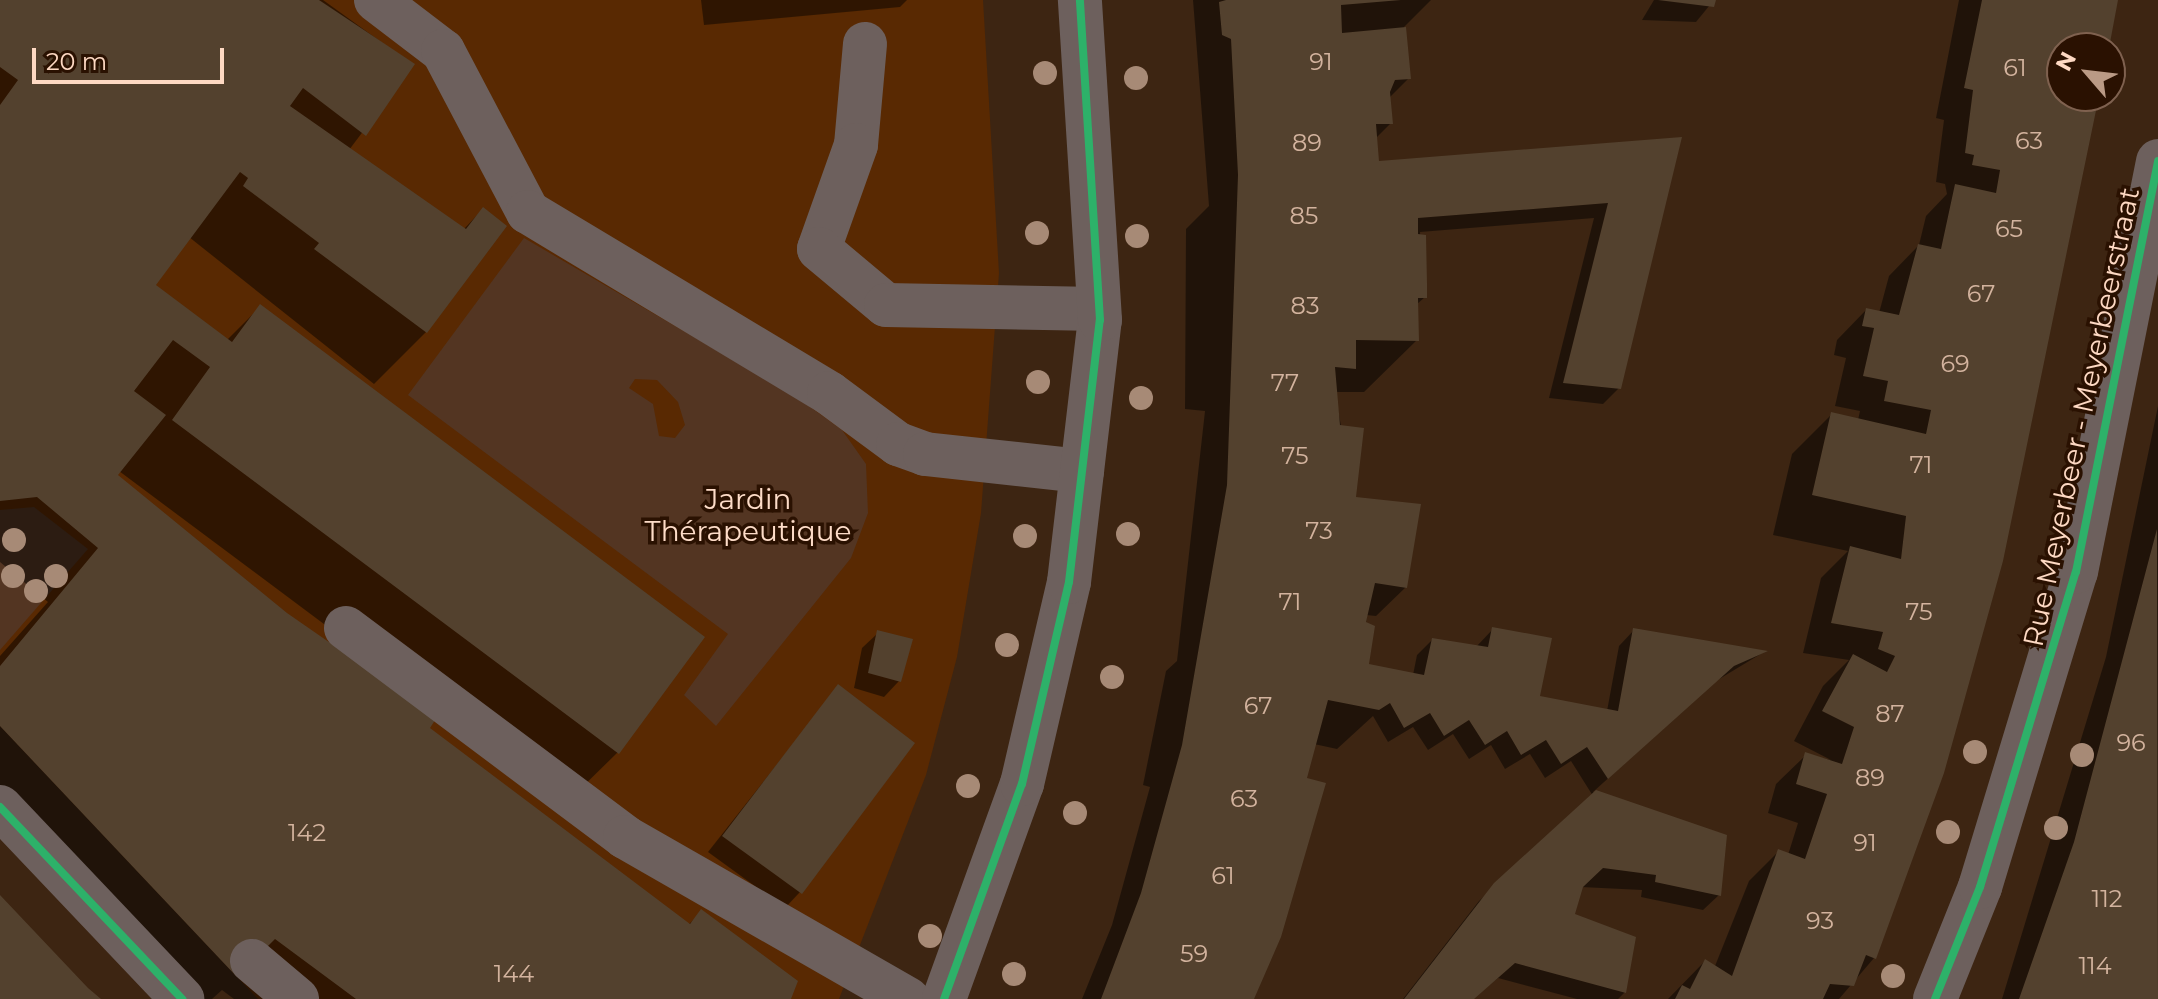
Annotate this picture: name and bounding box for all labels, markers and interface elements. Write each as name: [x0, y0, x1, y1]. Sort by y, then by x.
scale bar: [36, 32, 228, 82]
north arrow: [2046, 32, 2126, 112]
text: 20 m: [46, 47, 107, 76]
text: N: [2050, 47, 2082, 76]
house number: 91: [1309, 48, 1333, 76]
house number: 61: [2003, 54, 2027, 82]
house number: 63: [2015, 127, 2043, 155]
house number: 89: [1292, 129, 1322, 157]
street label: Rue Meyerbeer - Meyerbeerstraat: [2016, 184, 2146, 650]
house number: 85: [1290, 202, 1318, 230]
house number: 65: [1995, 215, 2023, 243]
house number: 67: [1967, 280, 1995, 308]
house number: 83: [1291, 292, 1319, 320]
house number: 69: [1940, 350, 1970, 378]
house number: 77: [1271, 369, 1299, 397]
house number: 75: [1281, 442, 1309, 470]
house number: 71: [1909, 451, 1933, 479]
park label: Jardin Thérapeutique: [645, 482, 851, 548]
house number: 73: [1305, 517, 1333, 545]
house number: 71: [1278, 588, 1302, 616]
house number: 75: [1905, 598, 1933, 626]
house number: 67: [1244, 692, 1272, 720]
house number: 87: [1875, 700, 1905, 728]
house number: 96: [2116, 729, 2146, 757]
house number: 89: [1855, 764, 1885, 792]
house number: 63: [1230, 785, 1258, 813]
house number: 142: [288, 819, 326, 847]
house number: 91: [1853, 829, 1877, 857]
house number: 61: [1211, 862, 1235, 890]
house number: 112: [2092, 885, 2122, 913]
house number: 93: [1806, 907, 1834, 935]
house number: 59: [1180, 940, 1208, 968]
house number: 114: [2078, 952, 2112, 980]
house number: 144: [494, 960, 534, 988]

